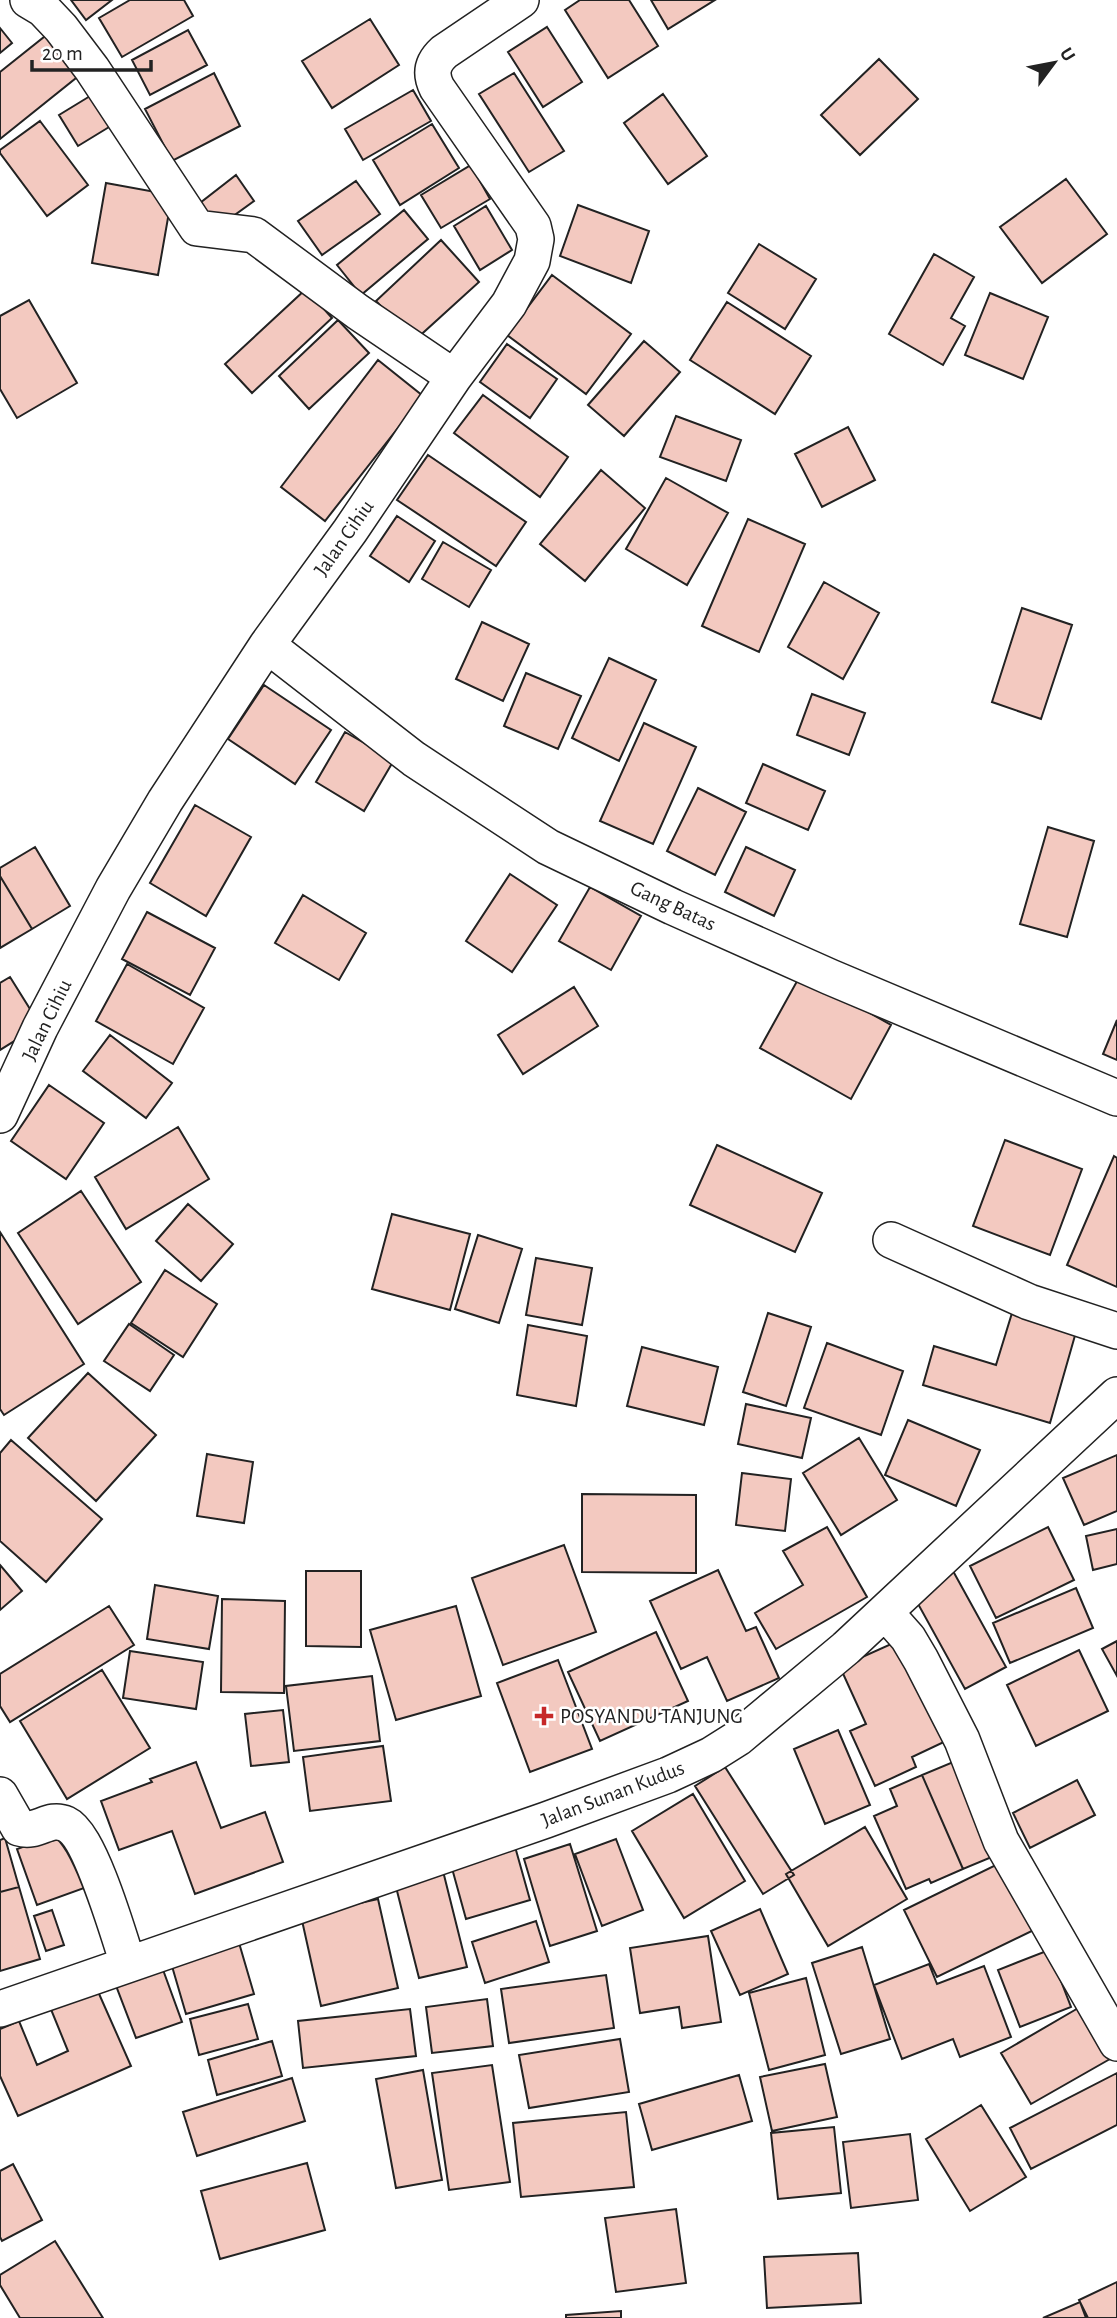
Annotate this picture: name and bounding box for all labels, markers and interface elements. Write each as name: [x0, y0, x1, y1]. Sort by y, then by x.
scale bar: [32, 28, 150, 72]
north arrow: [1019, 28, 1089, 98]
text: 20 m: [42, 43, 83, 64]
text: U: [1056, 45, 1078, 65]
street label: Jalan Cihiu: [310, 496, 378, 580]
street label: Gang Batas: [627, 877, 719, 935]
street label: Jalan Cihiu: [18, 976, 76, 1064]
marker: POSYANDU TANJUNG: [534, 1706, 554, 1726]
place label: POSYANDU TANJUNG: [560, 1706, 743, 1727]
street label: Jalan Sunan Kudus: [539, 1757, 687, 1831]

